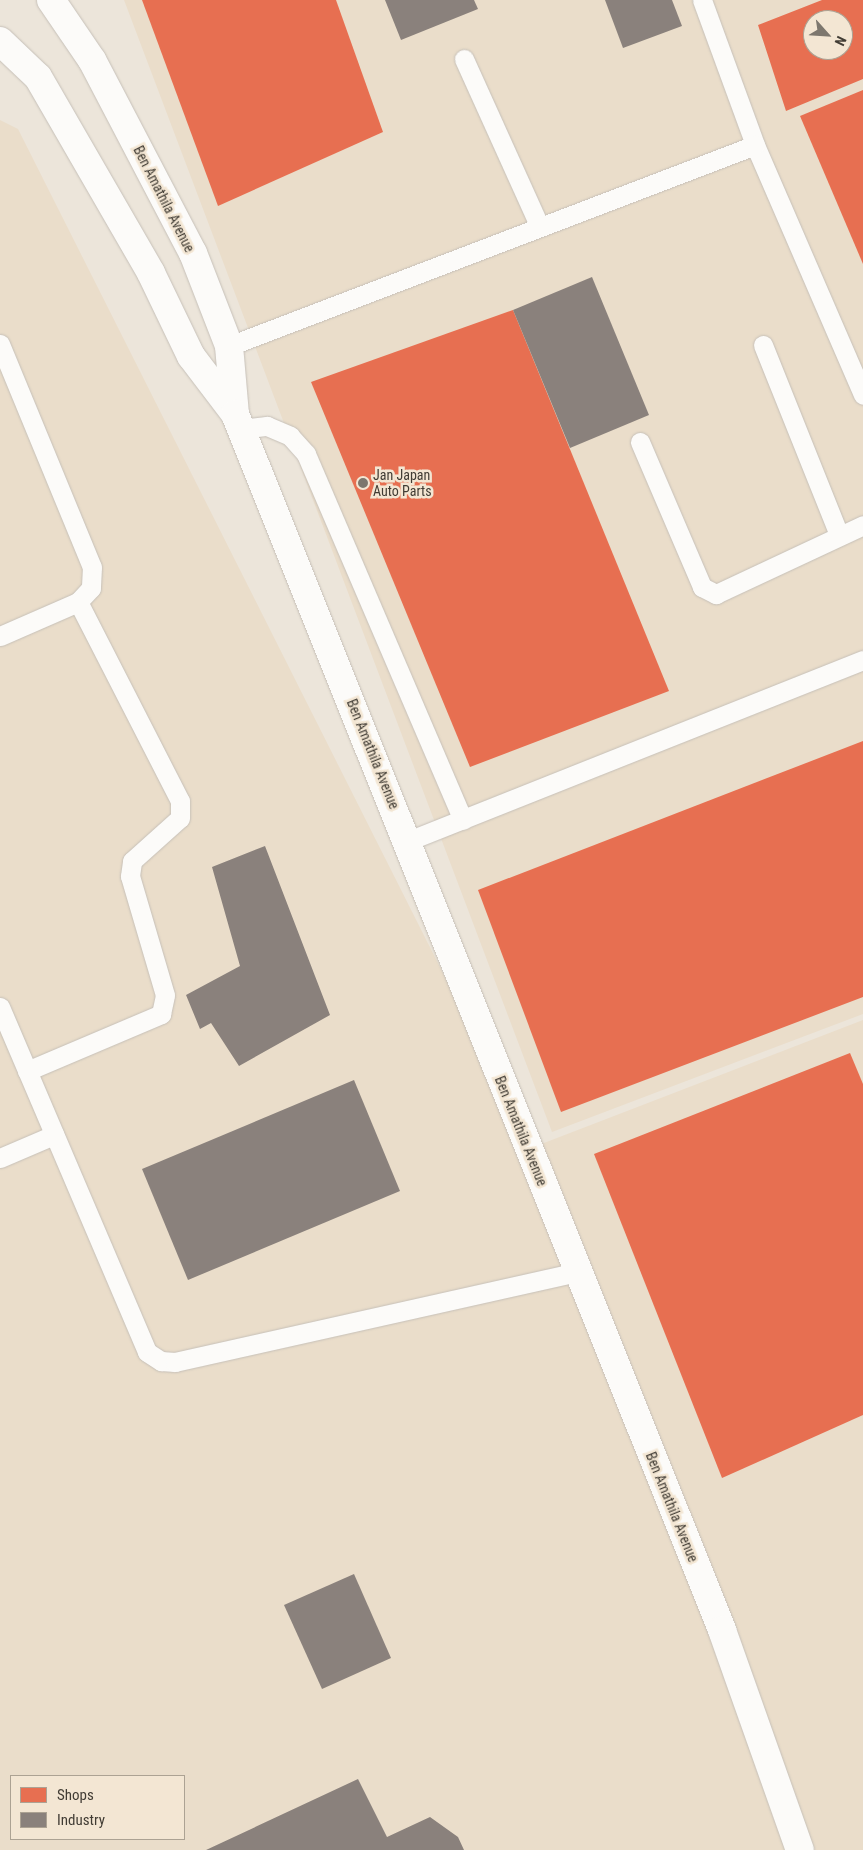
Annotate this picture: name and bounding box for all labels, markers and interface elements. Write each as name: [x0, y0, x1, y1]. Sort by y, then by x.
north arrow: [803, 10, 853, 60]
text: N: [832, 34, 850, 48]
street label: Ben Amathila Avenue: [130, 143, 198, 255]
place label: Jan Japan Auto Parts: [373, 467, 432, 500]
marker: Jan Japan Auto Parts: [357, 477, 369, 489]
street label: Ben Amathila Avenue: [343, 697, 403, 811]
street label: Ben Amathila Avenue: [491, 1074, 551, 1188]
street label: Ben Amathila Avenue: [642, 1450, 702, 1564]
legend: [10, 1775, 185, 1840]
text: Shops: [57, 1786, 94, 1804]
text: Industry: [57, 1811, 105, 1829]

